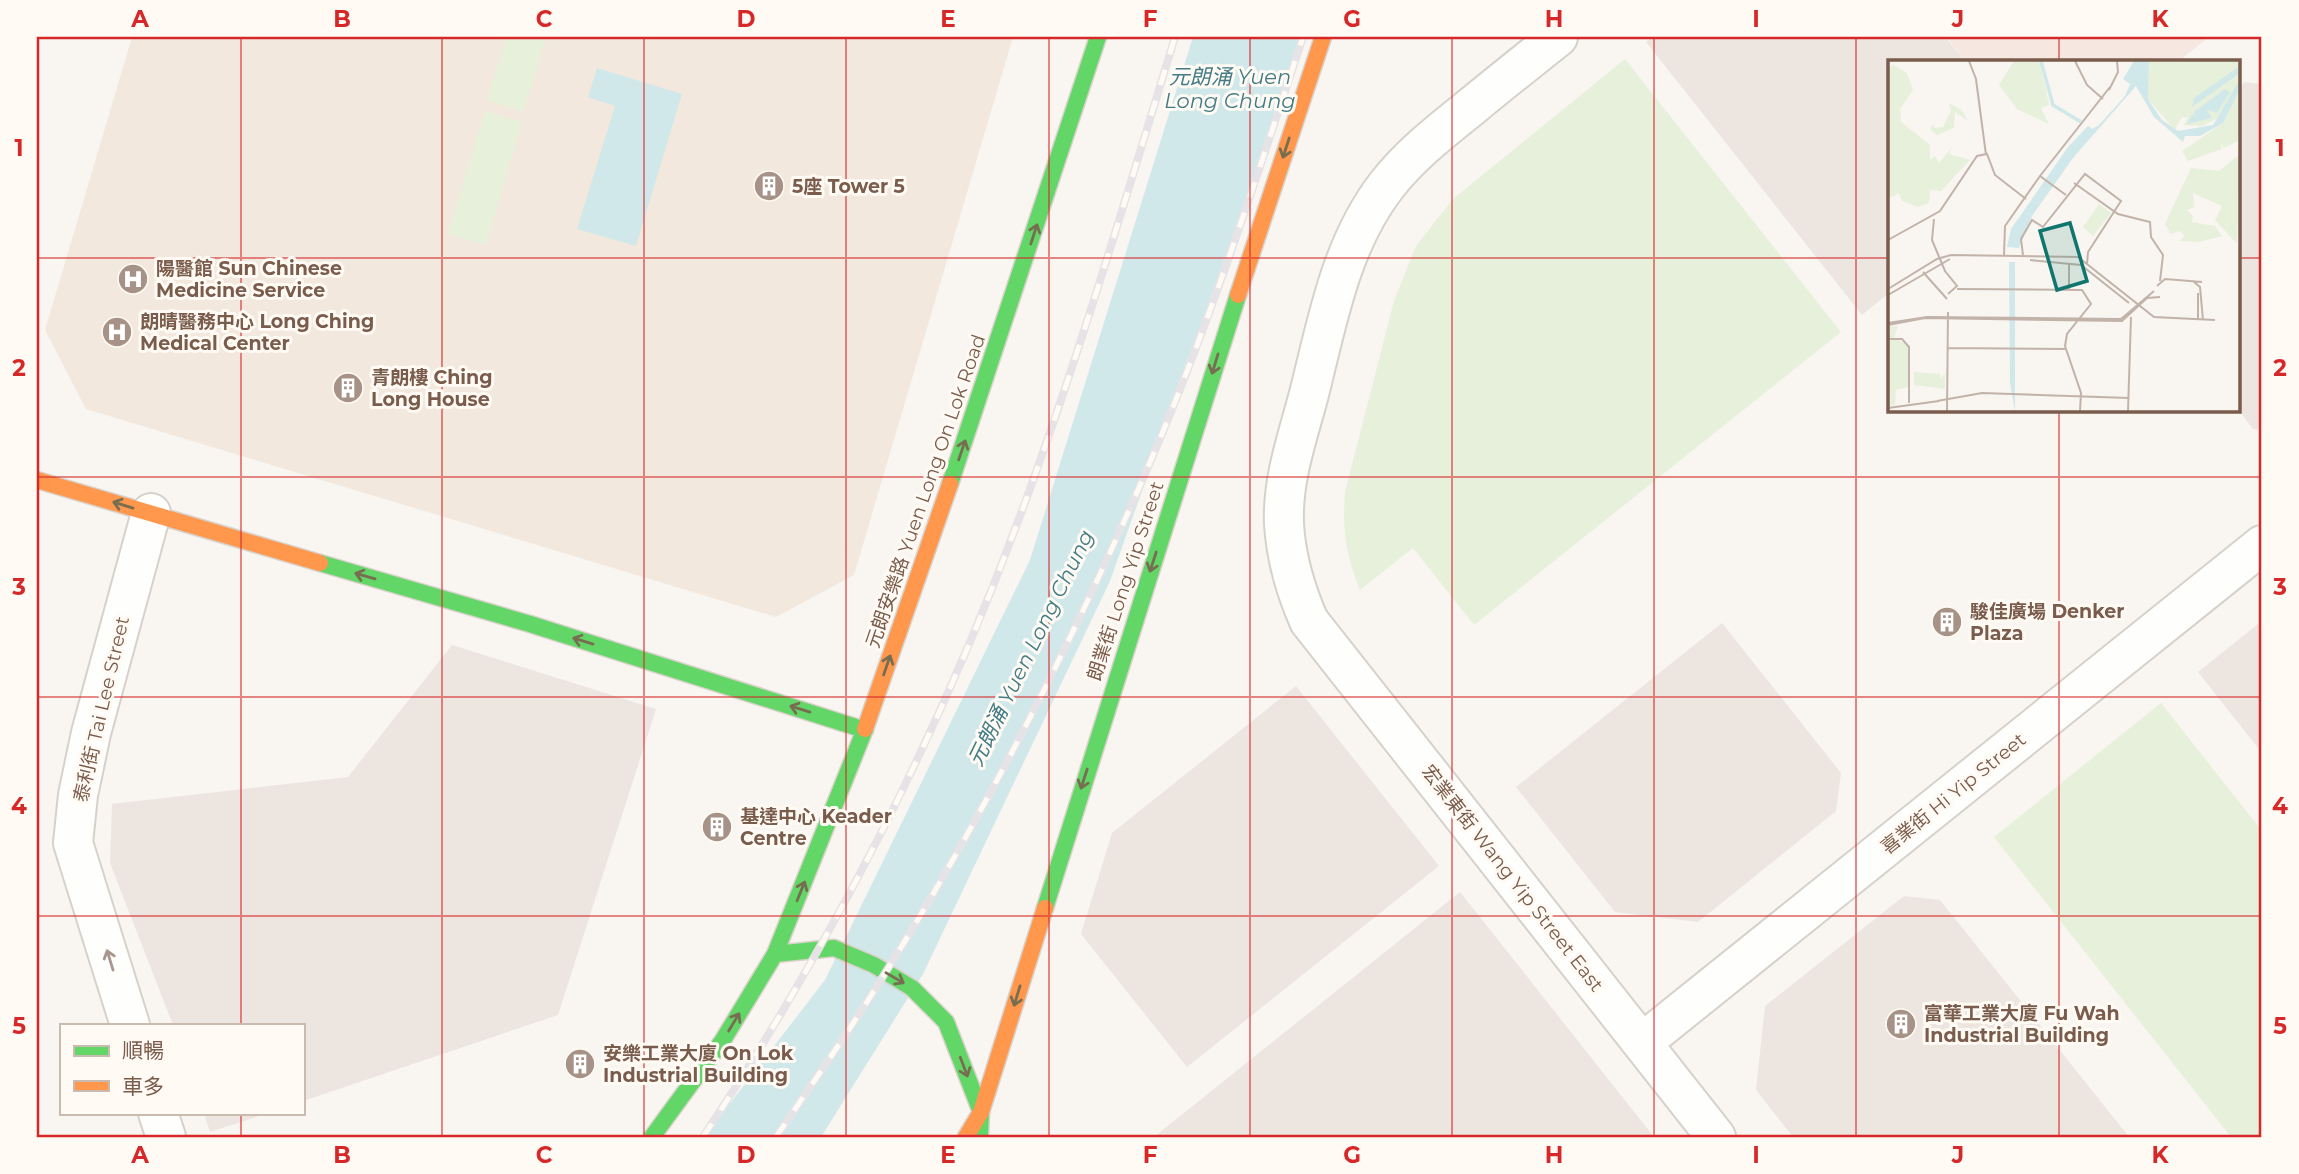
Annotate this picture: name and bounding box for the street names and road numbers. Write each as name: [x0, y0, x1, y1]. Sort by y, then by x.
street label: 元朗安樂路 Yuen Long On Lok Road: [861, 331, 990, 651]
street label: 朗業街 Long Yip Street: [1082, 478, 1169, 684]
street label: 泰利街 Tai Lee Street: [69, 614, 134, 804]
street label: 喜業街 Hi Yip Street: [1876, 728, 2031, 859]
street label: 宏業東街 Wang Yip Street East: [1417, 760, 1608, 996]

